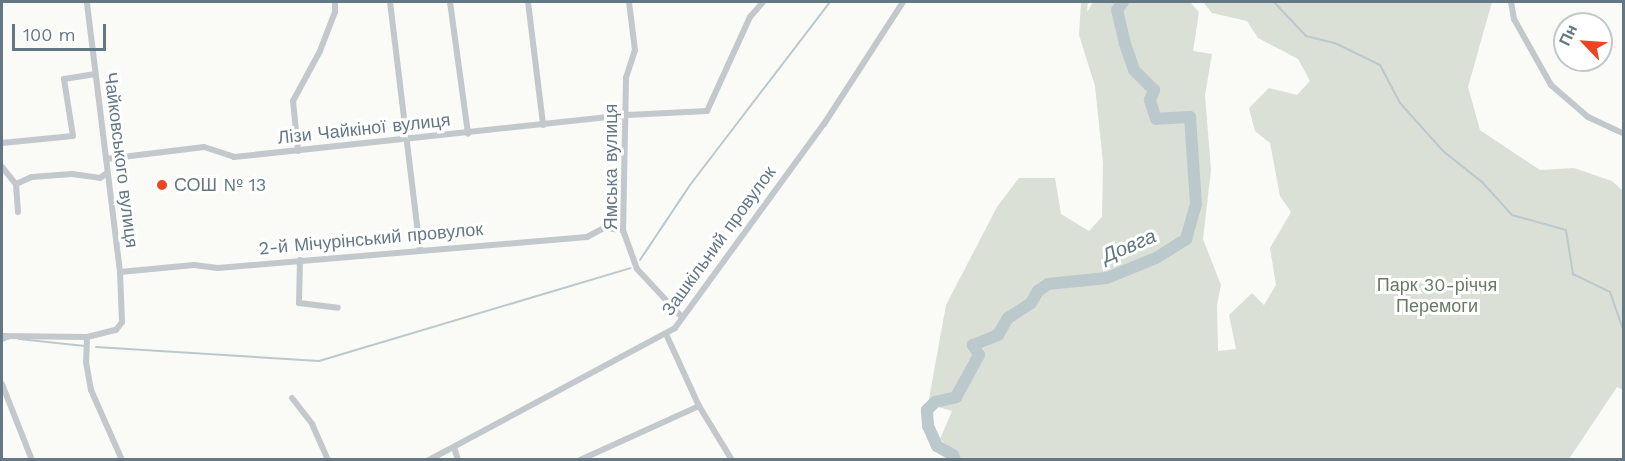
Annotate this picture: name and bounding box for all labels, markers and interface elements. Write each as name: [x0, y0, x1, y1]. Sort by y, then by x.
scale bar: [15, 12, 110, 50]
north arrow: [1553, 12, 1613, 72]
text: Пн: [1555, 21, 1581, 49]
text: 100 m: [23, 24, 76, 45]
street label: Чайковського вулиця: [100, 71, 142, 249]
street label: Ямська вулиця: [600, 104, 622, 230]
street label: Лізи Чайкіної вулиця: [277, 109, 451, 149]
street label: Зашкільний провулок: [658, 162, 780, 320]
place label: СОШ № 13: [174, 174, 267, 196]
marker: СОШ № 13: [155, 178, 169, 192]
street label: 2-й Мічурінський провулок: [258, 218, 484, 260]
water label: Довга: [1098, 224, 1160, 268]
park label: Парк 30-річчя Перемоги: [1377, 275, 1497, 318]

